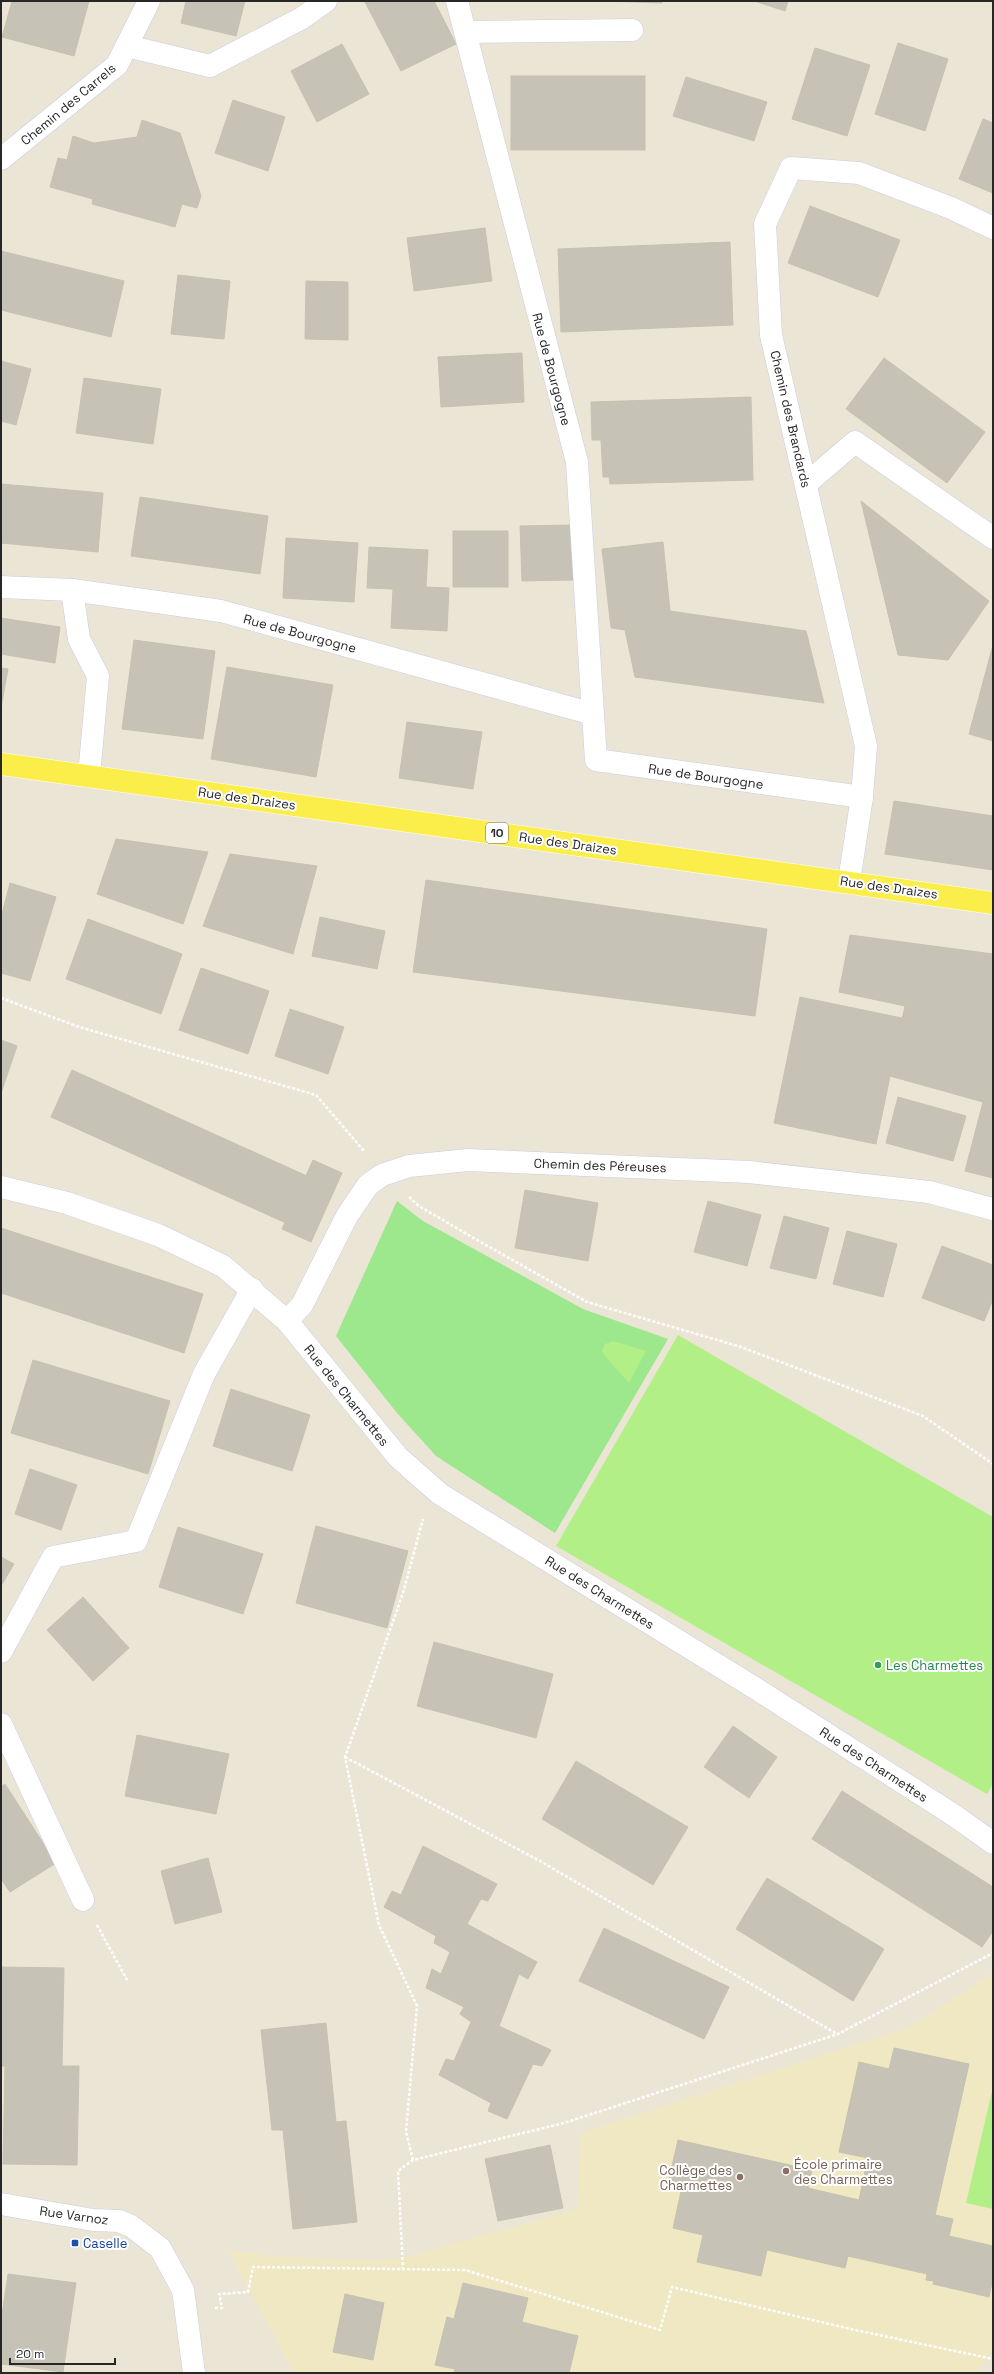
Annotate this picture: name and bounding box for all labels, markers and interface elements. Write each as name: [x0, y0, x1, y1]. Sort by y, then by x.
street label: Chemin des Carrels: [17, 60, 120, 149]
street label: Rue de Bourgogne: [528, 311, 575, 427]
street label: Chemin des Brandards: [766, 349, 815, 490]
street label: Rue de Bourgogne: [242, 610, 358, 657]
street label: Rue de Bourgogne: [647, 760, 765, 793]
street label: Rue des Draizes: [197, 783, 297, 814]
road number: 10: [486, 823, 508, 843]
street label: Rue des Draizes: [518, 828, 618, 859]
street label: Rue des Draizes: [839, 872, 939, 903]
street label: Chemin des Péreuses: [533, 1155, 667, 1176]
street label: Rue des Charmettes: [300, 1341, 393, 1450]
street label: Rue des Charmettes: [542, 1552, 658, 1633]
place label: Les Charmettes: [886, 1657, 983, 1674]
marker: Les Charmettes: [873, 1660, 883, 1670]
street label: Rue des Charmettes: [816, 1723, 931, 1806]
place label: École primaire des Charmettes: [794, 2156, 893, 2188]
place label: Collège des Charmettes: [659, 2162, 732, 2194]
marker: École primaire des Charmettes: [781, 2166, 791, 2176]
marker: Collège des Charmettes: [735, 2172, 745, 2182]
street label: Rue Varnoz: [38, 2202, 110, 2229]
place label: Caselle: [83, 2235, 127, 2252]
marker: Caselle: [70, 2238, 80, 2248]
scale bar: [10, 2340, 115, 2366]
text: 20 m: [16, 2346, 44, 2362]

